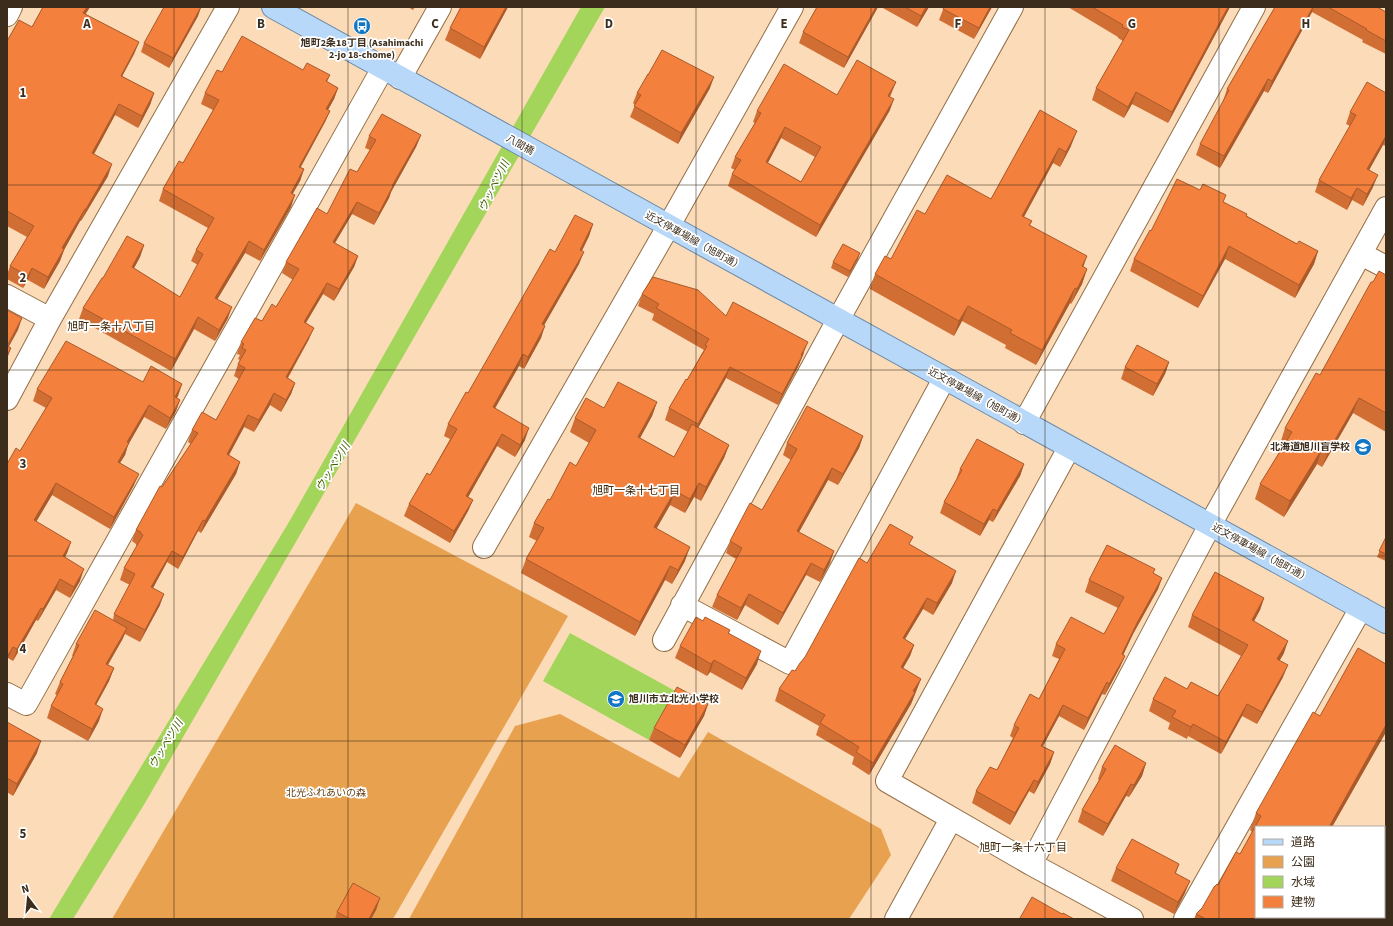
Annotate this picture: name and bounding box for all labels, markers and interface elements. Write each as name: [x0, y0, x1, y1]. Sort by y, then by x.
text: A: [82, 15, 91, 33]
text: B: [257, 15, 265, 33]
text: C: [431, 15, 439, 33]
text: D: [605, 15, 613, 33]
text: E: [780, 15, 788, 33]
text: F: [955, 15, 962, 33]
text: G: [1128, 15, 1136, 33]
text: H: [1302, 15, 1310, 33]
bus stop icon: 旭町2条18丁目 (Asahimachi 2-jo 18-chome): [352, 16, 372, 36]
place label: 旭町2条18丁目 (Asahimachi 2-jo 18-chome): [300, 36, 423, 62]
text: 1: [20, 84, 27, 102]
street label: 八間橋: [503, 132, 537, 158]
water label: ウッペツ川: [475, 157, 513, 214]
street label: 近文停車場線（旭町通）: [643, 208, 745, 274]
text: 2: [20, 269, 27, 287]
district label: 旭町一条十八丁目: [67, 319, 155, 334]
street label: 近文停車場線（旭町通）: [926, 364, 1028, 430]
school or university icon: 北海道旭川盲学校: [1353, 437, 1373, 457]
water label: ウッペツ川: [312, 439, 354, 494]
place label: 北海道旭川盲学校: [1270, 440, 1350, 454]
text: 3: [20, 455, 27, 473]
district label: 旭町一条十七丁目: [592, 483, 680, 498]
street label: 近文停車場線（旭町通）: [1210, 520, 1312, 586]
text: 4: [20, 640, 27, 658]
school or university icon: 旭川市立北光小学校: [606, 689, 626, 709]
place label: 旭川市立北光小学校: [628, 692, 719, 706]
water label: ウッペツ川: [145, 716, 187, 771]
park label: 北光ふれあいの森: [286, 786, 366, 800]
text: 5: [20, 825, 27, 843]
legend: [1255, 826, 1385, 918]
text: 道路: [1291, 834, 1315, 851]
district label: 旭町一条十六丁目: [979, 840, 1067, 855]
text: 公園: [1291, 854, 1315, 871]
text: 水域: [1291, 874, 1315, 891]
north arrow: [8, 878, 48, 918]
text: N: [20, 881, 31, 897]
text: 建物: [1291, 894, 1315, 911]

